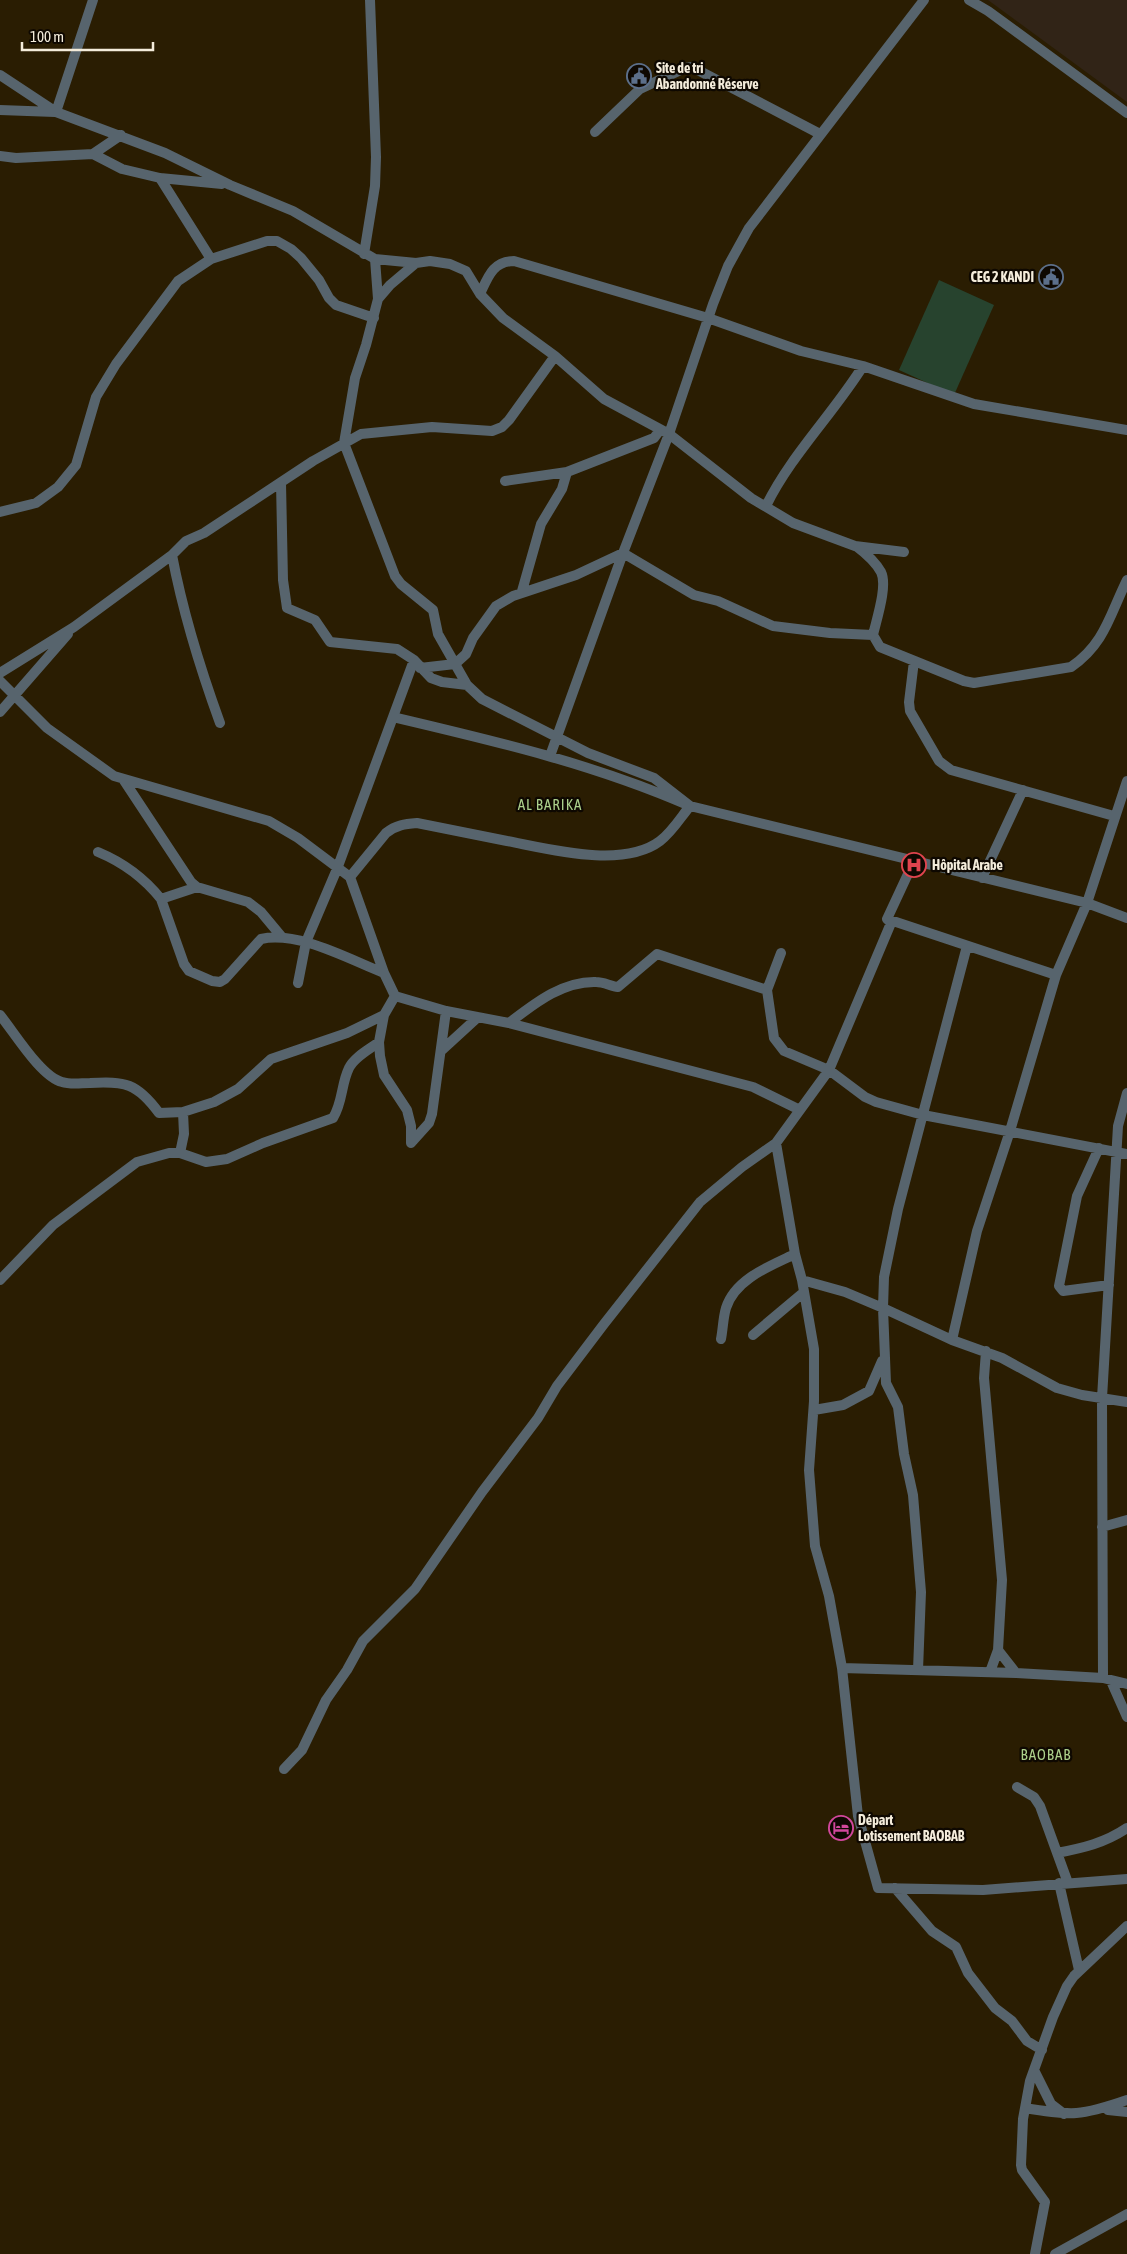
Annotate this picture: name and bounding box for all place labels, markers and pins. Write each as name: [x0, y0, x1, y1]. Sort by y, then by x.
place label: Site de tri Abandonné Réserve: [655, 60, 759, 92]
public building icon: Site de tri Abandonné Réserve: [626, 63, 652, 89]
public building icon: CEG 2 KANDI: [1038, 264, 1064, 290]
place label: CEG 2 KANDI: [971, 269, 1034, 285]
hospital icon: Hôpital Arabe: [901, 852, 927, 878]
place label: Hôpital Arabe: [932, 857, 1003, 873]
place label: Départ Lotissement BAOBAB: [858, 1812, 965, 1844]
hotel icon: Départ Lotissement BAOBAB: [828, 1815, 854, 1841]

